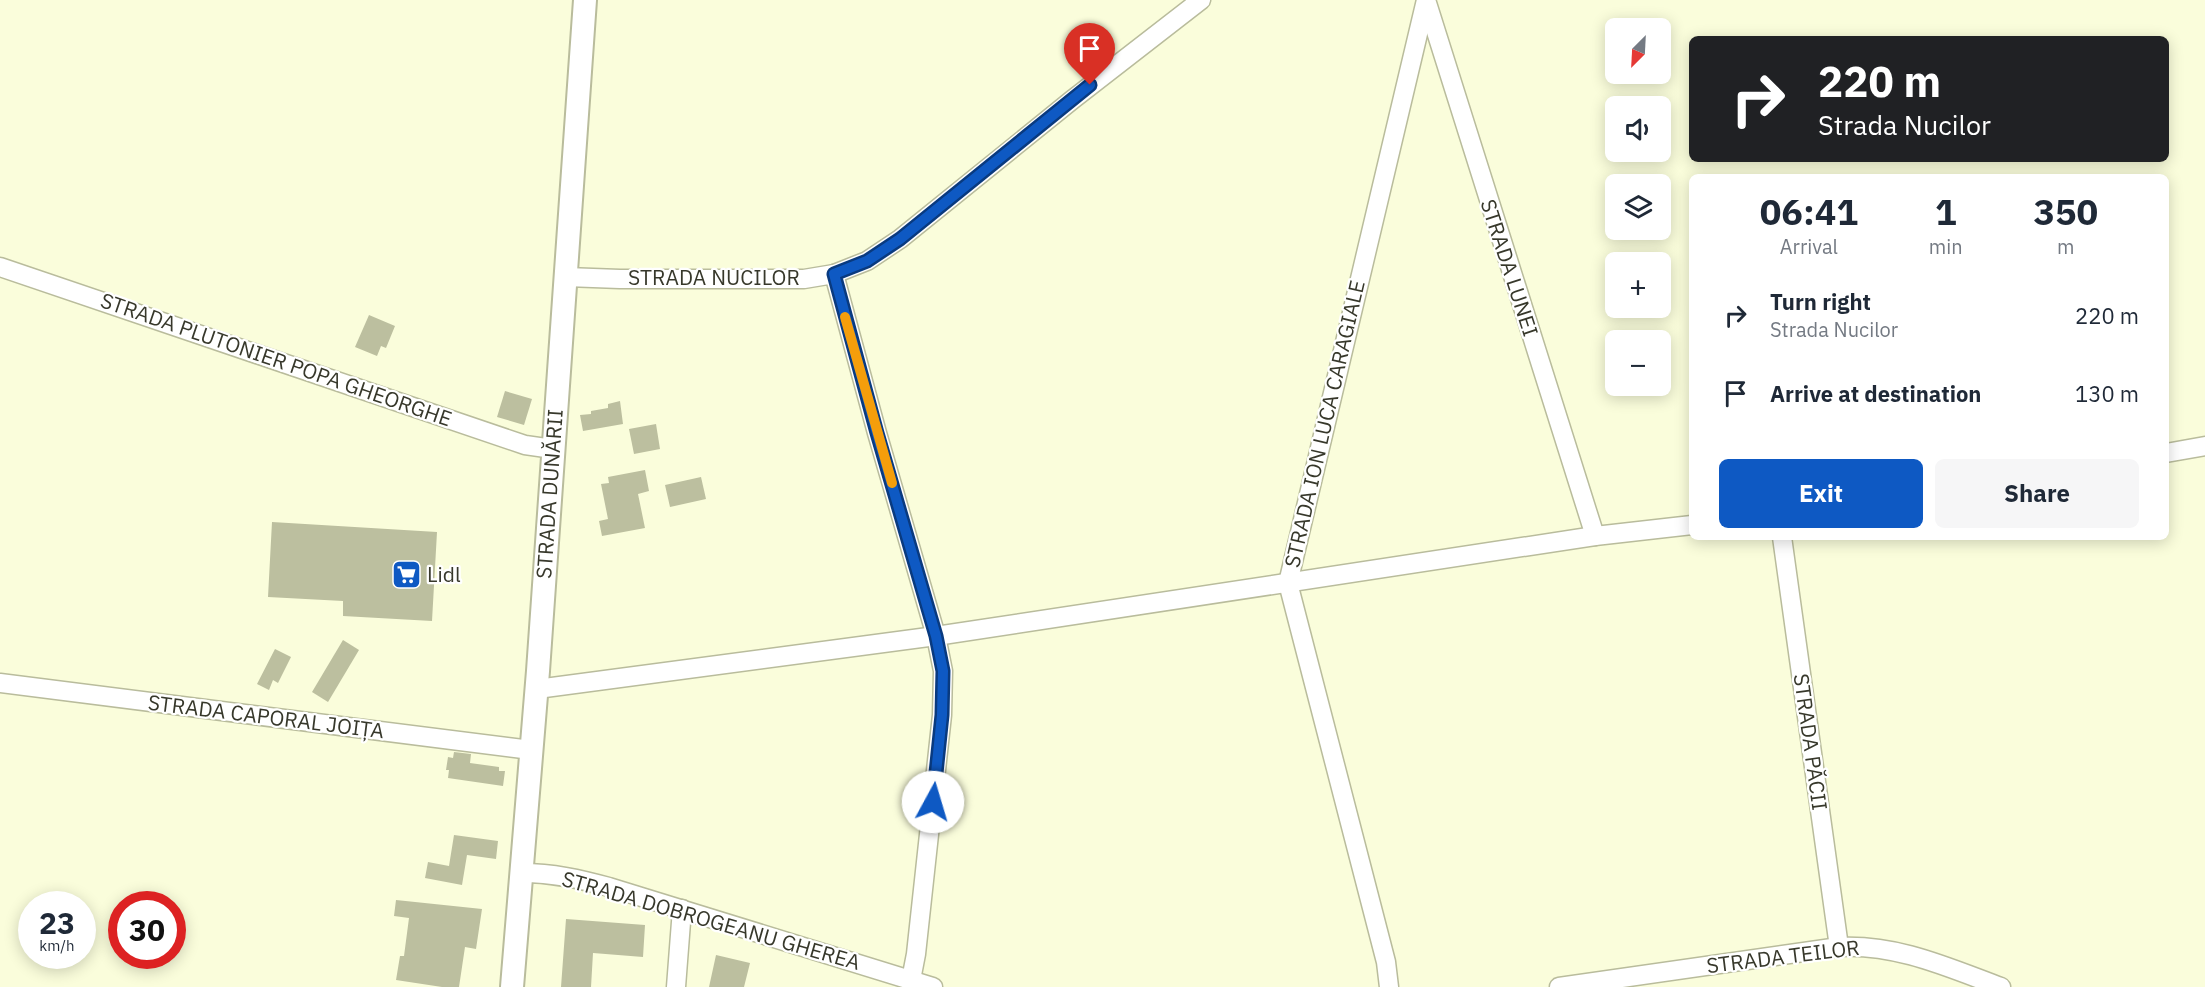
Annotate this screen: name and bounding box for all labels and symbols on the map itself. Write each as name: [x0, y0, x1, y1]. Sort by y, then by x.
north arrow: [1605, 18, 1671, 84]
pin: [1064, 23, 1115, 85]
street label: STRADA LUNEI: [1475, 195, 1545, 340]
street label: STRADA NUCILOR: [628, 263, 800, 291]
street label: STRADA ION LUCA CARAGIALE: [1277, 277, 1371, 570]
street label: STRADA PLUTONIER POPA GHEORGHE: [97, 286, 456, 432]
street label: STRADA DUNĂRII: [529, 408, 569, 580]
supermarket icon: Lidl: [390, 559, 422, 591]
place label: Lidl: [427, 560, 461, 588]
street label: STRADA PĂCII: [1788, 672, 1834, 812]
street label: STRADA CAPORAL JOIȚA: [147, 688, 386, 744]
position arrow: [901, 770, 965, 834]
street label: STRADA DOBROGEANU GHEREA: [559, 864, 864, 976]
speed limit sign: 30: [108, 891, 186, 969]
street label: STRADA TEILOR: [1705, 933, 1861, 979]

